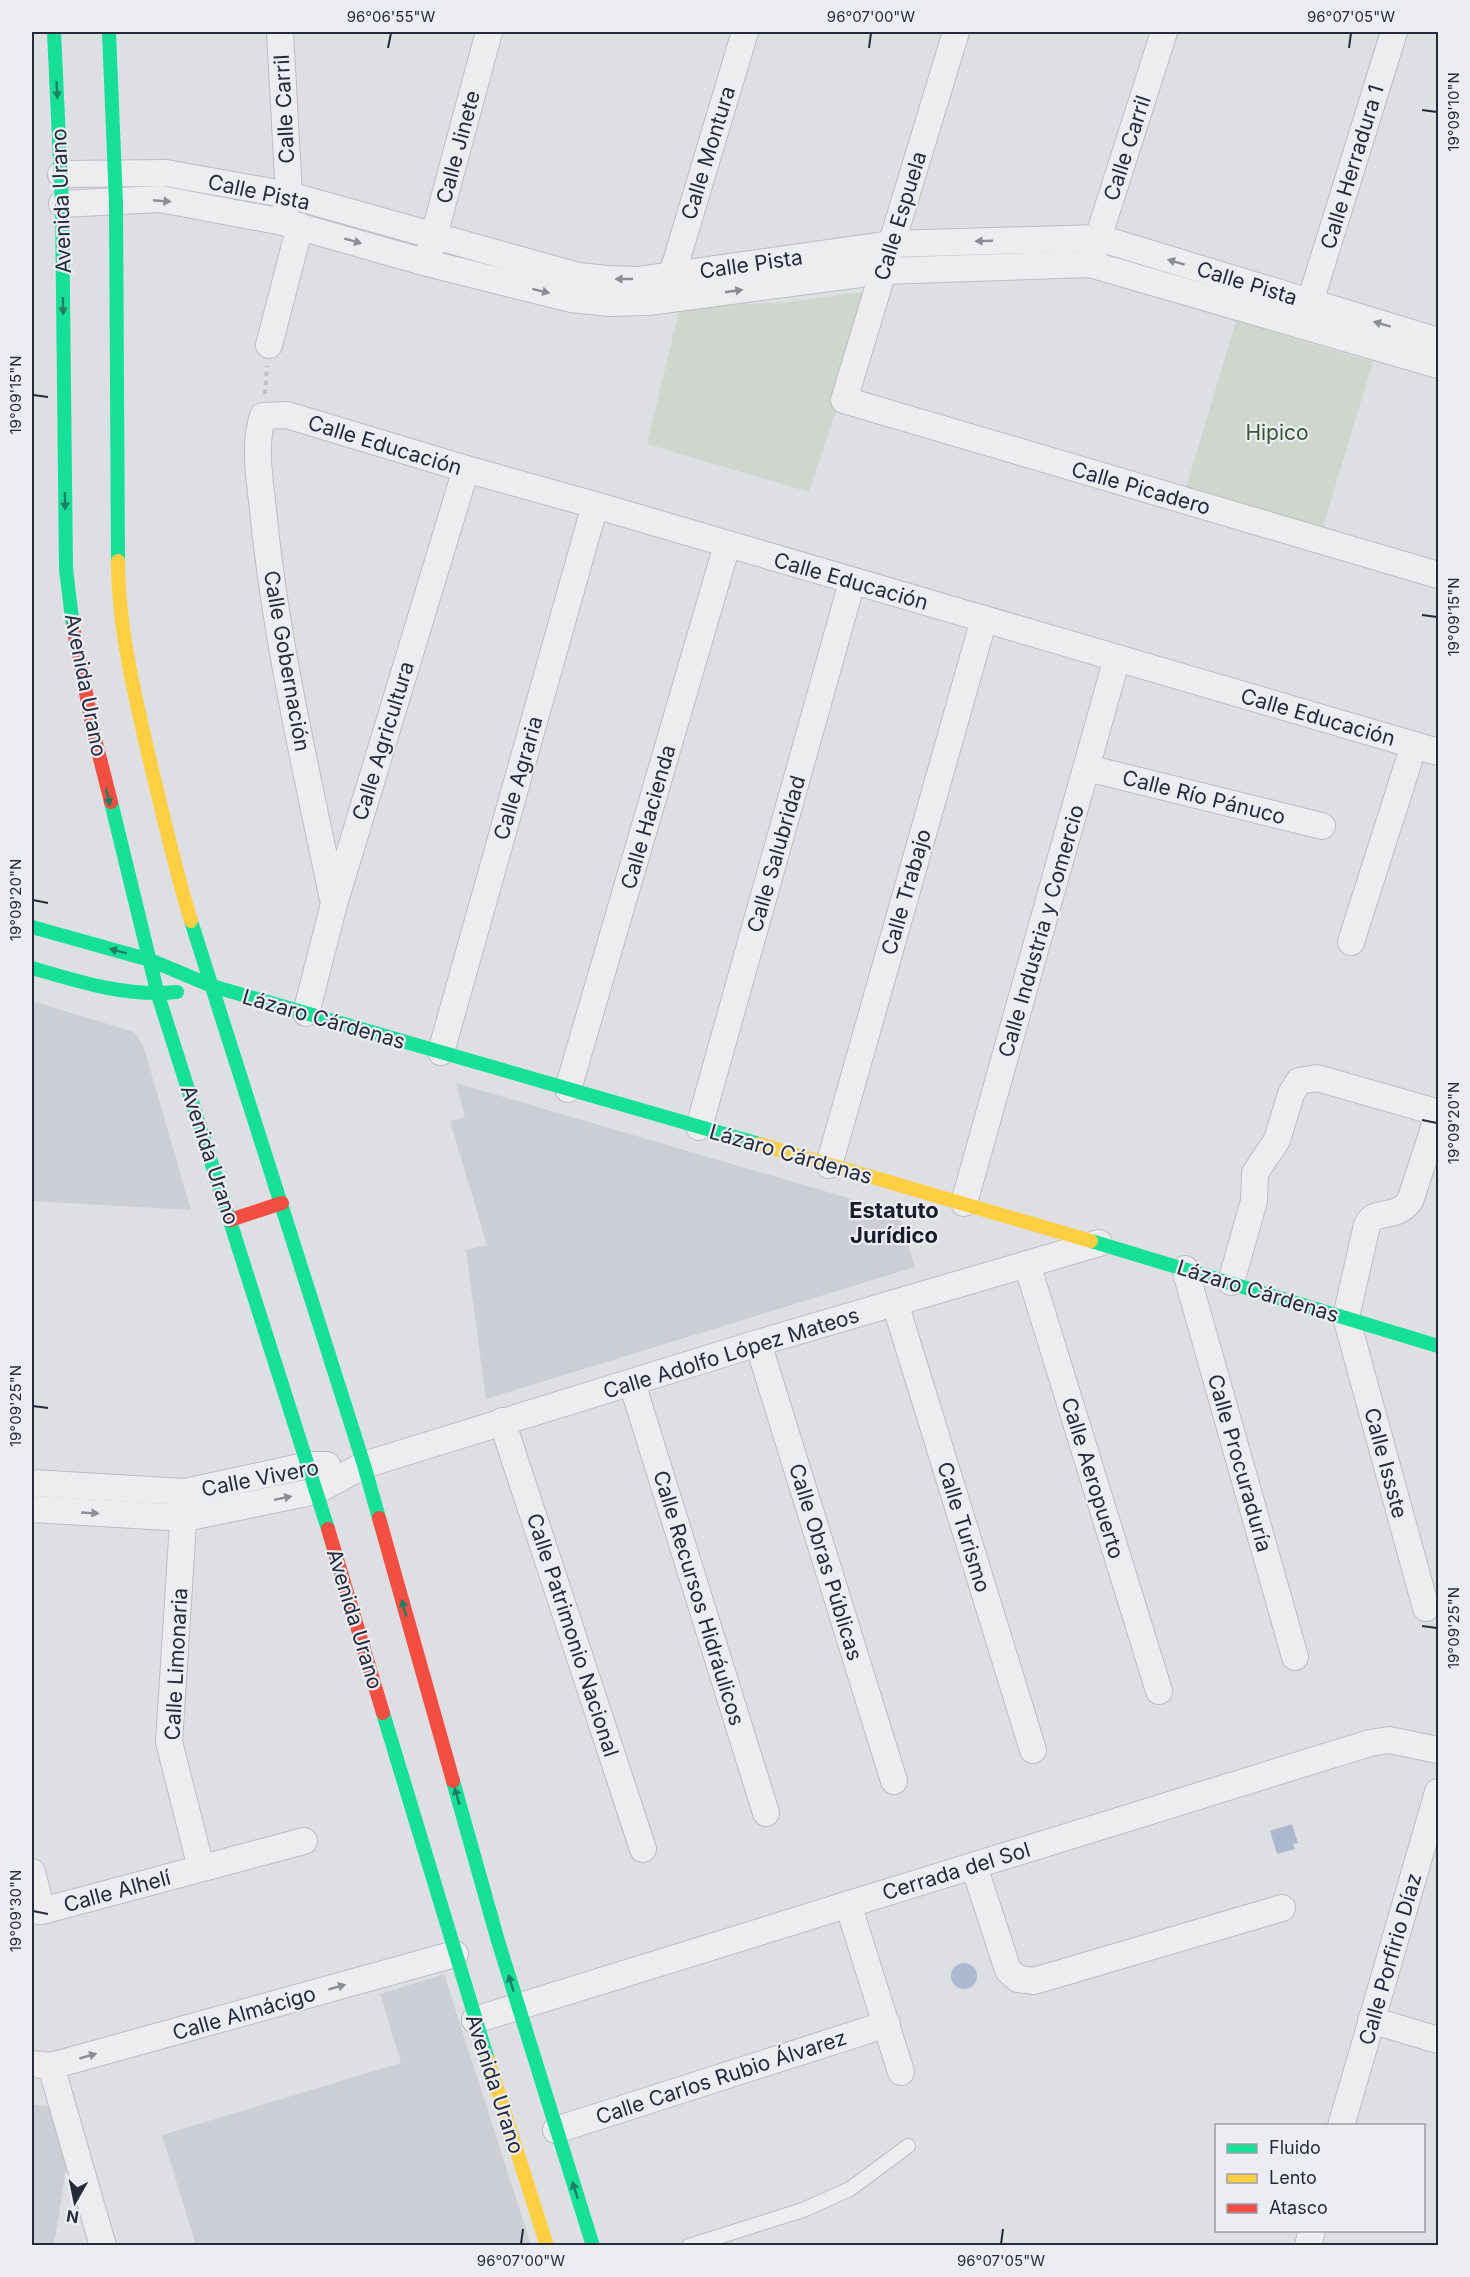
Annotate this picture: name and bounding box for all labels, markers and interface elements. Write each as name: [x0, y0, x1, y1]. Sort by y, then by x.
text: 96°06'55"W: [347, 7, 436, 26]
text: 96°07'00"W: [827, 7, 915, 26]
text: 96°07'05"W: [1307, 7, 1395, 26]
street label: Calle Carril: [269, 54, 299, 164]
text: 19°09'10"N: [1444, 72, 1463, 152]
one-way arrow: [52, 80, 61, 99]
street label: Calle Herradura 1: [1315, 82, 1389, 252]
street label: Calle Montura: [676, 83, 740, 223]
street label: Calle Jinete: [431, 88, 485, 206]
street label: Calle Carril: [1098, 92, 1156, 204]
street label: Avenida Urano: [46, 128, 76, 274]
street label: Calle Espuela: [869, 148, 931, 284]
street label: Calle Pista: [206, 169, 312, 215]
one-way arrow: [153, 196, 172, 206]
one-way arrow: [975, 236, 994, 246]
one-way arrow: [344, 237, 362, 247]
street label: Calle Pista: [698, 244, 804, 284]
street label: Calle Pista: [1194, 256, 1300, 310]
one-way arrow: [1167, 257, 1185, 266]
one-way arrow: [614, 275, 633, 284]
one-way arrow: [725, 286, 744, 295]
one-way arrow: [532, 287, 551, 297]
one-way arrow: [58, 296, 68, 315]
one-way arrow: [1373, 319, 1391, 328]
text: 19°09'15"N: [6, 355, 25, 435]
street label: Calle Educación: [305, 410, 465, 480]
park label: Hipico: [1245, 420, 1309, 445]
street label: Calle Picadero: [1069, 456, 1213, 520]
one-way arrow: [61, 491, 70, 510]
street label: Calle Educación: [771, 547, 931, 615]
street label: Calle Gobernación: [259, 569, 315, 753]
text: 19°09'15"N: [1444, 577, 1463, 657]
street label: Avenida Urano: [60, 611, 112, 759]
street label: Calle Agricultura: [347, 658, 419, 824]
street label: Calle Educación: [1238, 683, 1398, 751]
street label: Calle Agraria: [488, 713, 548, 843]
street label: Calle Hacienda: [615, 742, 681, 892]
street label: Calle Río Pánuco: [1120, 765, 1288, 829]
street label: Calle Salubridad: [742, 773, 810, 935]
one-way arrow: [104, 787, 114, 806]
street label: Calle Industria y Comercio: [993, 802, 1089, 1060]
street label: Calle Trabajo: [876, 826, 936, 958]
text: 19°09'20"N: [6, 859, 25, 941]
one-way arrow: [109, 946, 127, 955]
street label: Lázaro Cárdenas: [240, 984, 408, 1054]
street label: Avenida Urano: [176, 1082, 244, 1228]
text: 19°09'20"N: [1444, 1082, 1463, 1164]
street label: Lázaro Cárdenas: [707, 1119, 875, 1189]
district label: Estatuto Jurídico: [849, 1197, 939, 1248]
street label: Lázaro Cárdenas: [1174, 1254, 1342, 1328]
street label: Calle Adolfo López Mateos: [600, 1302, 862, 1404]
text: 19°09'25"N: [6, 1365, 25, 1447]
street label: Calle Procuraduría: [1203, 1371, 1277, 1555]
street label: Calle Aeropuerto: [1057, 1394, 1129, 1562]
street label: Calle Issste: [1359, 1405, 1413, 1521]
street label: Calle Vivero: [199, 1454, 321, 1502]
street label: Calle Turismo: [932, 1459, 996, 1595]
street label: Calle Obras Públicas: [784, 1460, 868, 1664]
street label: Calle Recursos Hidráulicos: [648, 1467, 750, 1729]
one-way arrow: [273, 1492, 292, 1502]
one-way arrow: [80, 1508, 99, 1517]
street label: Calle Patrimonio Nacional: [522, 1510, 624, 1760]
street label: Avenida Urano: [322, 1546, 388, 1692]
street label: Calle Limonaria: [160, 1587, 192, 1741]
text: 19°09'25"N: [1444, 1587, 1463, 1669]
one-way arrow: [399, 1599, 408, 1617]
one-way arrow: [452, 1787, 461, 1805]
street label: Cerrada del Sol: [879, 1837, 1033, 1905]
street label: Calle Alhelí: [61, 1864, 174, 1917]
text: 19°09'30"N: [6, 1870, 25, 1952]
street label: Calle Porfirio Díaz: [1353, 1870, 1427, 2048]
one-way arrow: [506, 1974, 515, 1992]
street label: Calle Almácigo: [170, 1981, 318, 2045]
one-way arrow: [328, 1982, 346, 1991]
street label: Avenida Urano: [461, 2011, 529, 2157]
street label: Calle Carlos Rubio Álvarez: [592, 2024, 850, 2129]
one-way arrow: [79, 2050, 98, 2060]
legend: [1215, 2124, 1425, 2232]
text: Fluido: [1269, 2137, 1321, 2158]
text: Lento: [1269, 2167, 1317, 2188]
north arrow: [45, 2172, 105, 2232]
one-way arrow: [570, 2181, 579, 2199]
text: Atasco: [1269, 2197, 1328, 2218]
text: N: [65, 2206, 80, 2228]
text: 96°07'00"W: [477, 2251, 565, 2270]
text: 96°07'05"W: [957, 2251, 1045, 2270]

